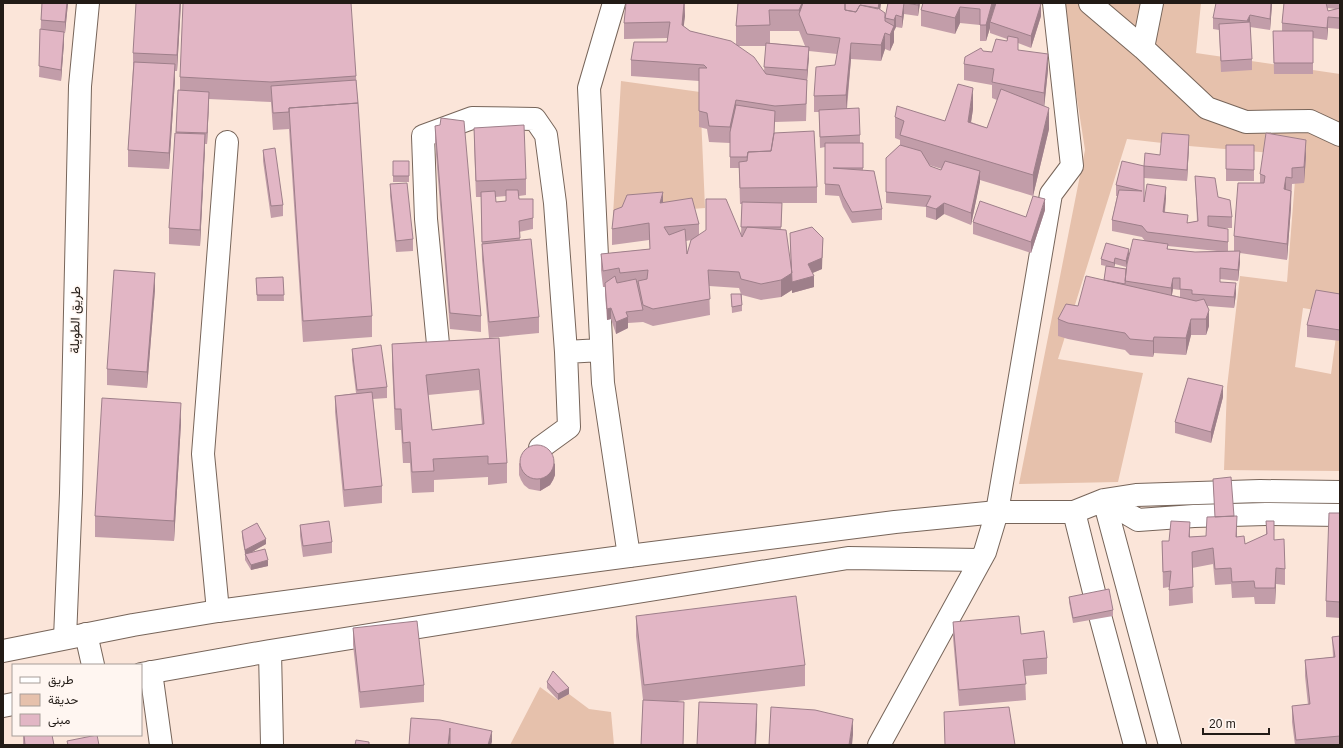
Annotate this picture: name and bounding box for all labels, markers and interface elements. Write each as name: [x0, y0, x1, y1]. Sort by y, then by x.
street label: طريق الطويلة: [67, 286, 84, 354]
legend: [12, 664, 142, 736]
text: طريق: [48, 673, 74, 688]
text: حديقة: [48, 693, 78, 707]
scale bar: [1203, 710, 1269, 736]
text: مبنى: [48, 713, 70, 728]
text: 20 m: [1209, 717, 1236, 731]

